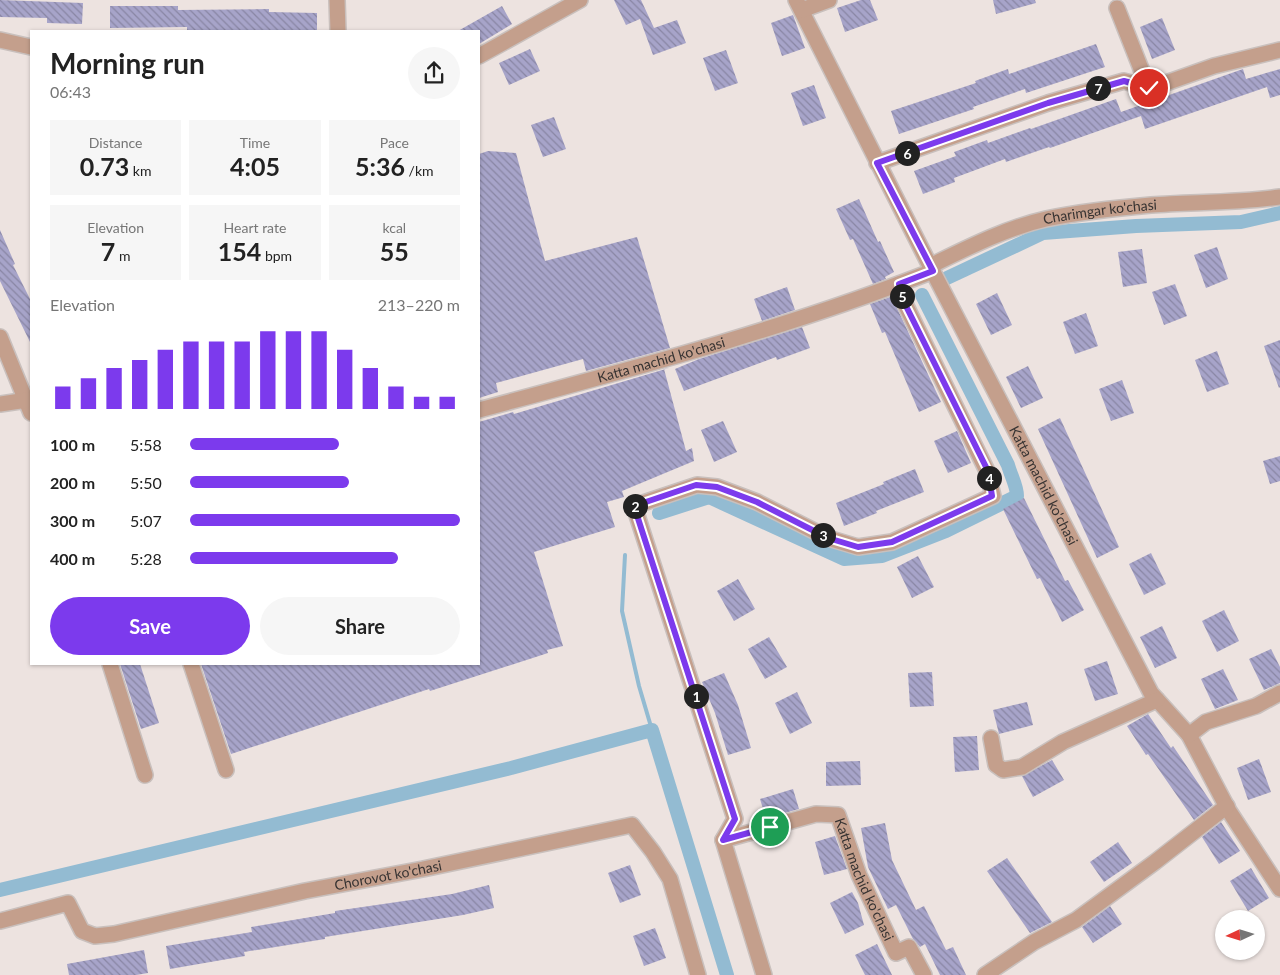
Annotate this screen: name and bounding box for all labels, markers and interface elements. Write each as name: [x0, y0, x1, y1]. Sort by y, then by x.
text: Morning run: [50, 46, 205, 80]
button: share: [408, 47, 460, 99]
pin: [1128, 67, 1170, 109]
icon: check: [1135, 74, 1163, 102]
pin: 7: [1086, 76, 1110, 100]
text: 7: [1094, 80, 1103, 97]
text: 06:43: [50, 82, 91, 101]
text: Distance: [89, 134, 143, 151]
text: Time: [240, 134, 270, 151]
text: Pace: [380, 134, 409, 151]
pin: 6: [894, 140, 920, 166]
text: 6: [903, 145, 912, 162]
text: 0.73: [80, 151, 129, 181]
text: 4:05: [230, 151, 280, 181]
text: 5:36: [355, 151, 405, 181]
text: km: [129, 162, 152, 179]
text: /km: [405, 162, 434, 179]
street label: Charimgar ko'chasi: [1041, 196, 1157, 227]
text: Elevation: [87, 219, 144, 236]
text: Heart rate: [224, 219, 286, 236]
text: kcal: [382, 219, 406, 236]
text: 7: [101, 236, 115, 266]
text: 154: [218, 236, 261, 266]
text: 55: [380, 236, 409, 266]
text: m: [115, 247, 130, 264]
text: bpm: [261, 247, 292, 264]
pin: 5: [890, 284, 914, 308]
text: 5: [898, 288, 907, 305]
text: Elevation: [50, 295, 115, 314]
text: 213–220 m: [378, 295, 460, 314]
street label: Katta machid ko'chasi: [595, 333, 727, 386]
street label: Katta machid ko'chasi: [1006, 423, 1082, 548]
text: 100 m: [50, 435, 95, 454]
text: 5:58: [130, 435, 162, 454]
pin: 4: [976, 466, 1002, 490]
text: 4: [985, 470, 994, 487]
text: 200 m: [50, 473, 95, 492]
text: 5:50: [130, 473, 162, 492]
pin: 2: [622, 494, 648, 518]
text: 2: [631, 498, 640, 515]
text: 300 m: [50, 511, 95, 530]
text: 5:07: [130, 511, 162, 530]
pin: 3: [810, 522, 836, 548]
text: 3: [819, 527, 828, 544]
text: 400 m: [50, 549, 95, 568]
text: 5:28: [130, 549, 162, 568]
button: Save: [50, 597, 250, 655]
button: Share: [260, 597, 460, 655]
pin: 1: [684, 684, 708, 708]
text: 1: [692, 688, 701, 705]
pin: [749, 806, 791, 848]
icon: arrive: [756, 813, 784, 841]
street label: Katta machid ko'chasi: [832, 815, 898, 943]
street label: Chorovot ko'chasi: [333, 856, 443, 893]
north arrow: [1215, 910, 1265, 960]
map controls: [1215, 910, 1265, 960]

